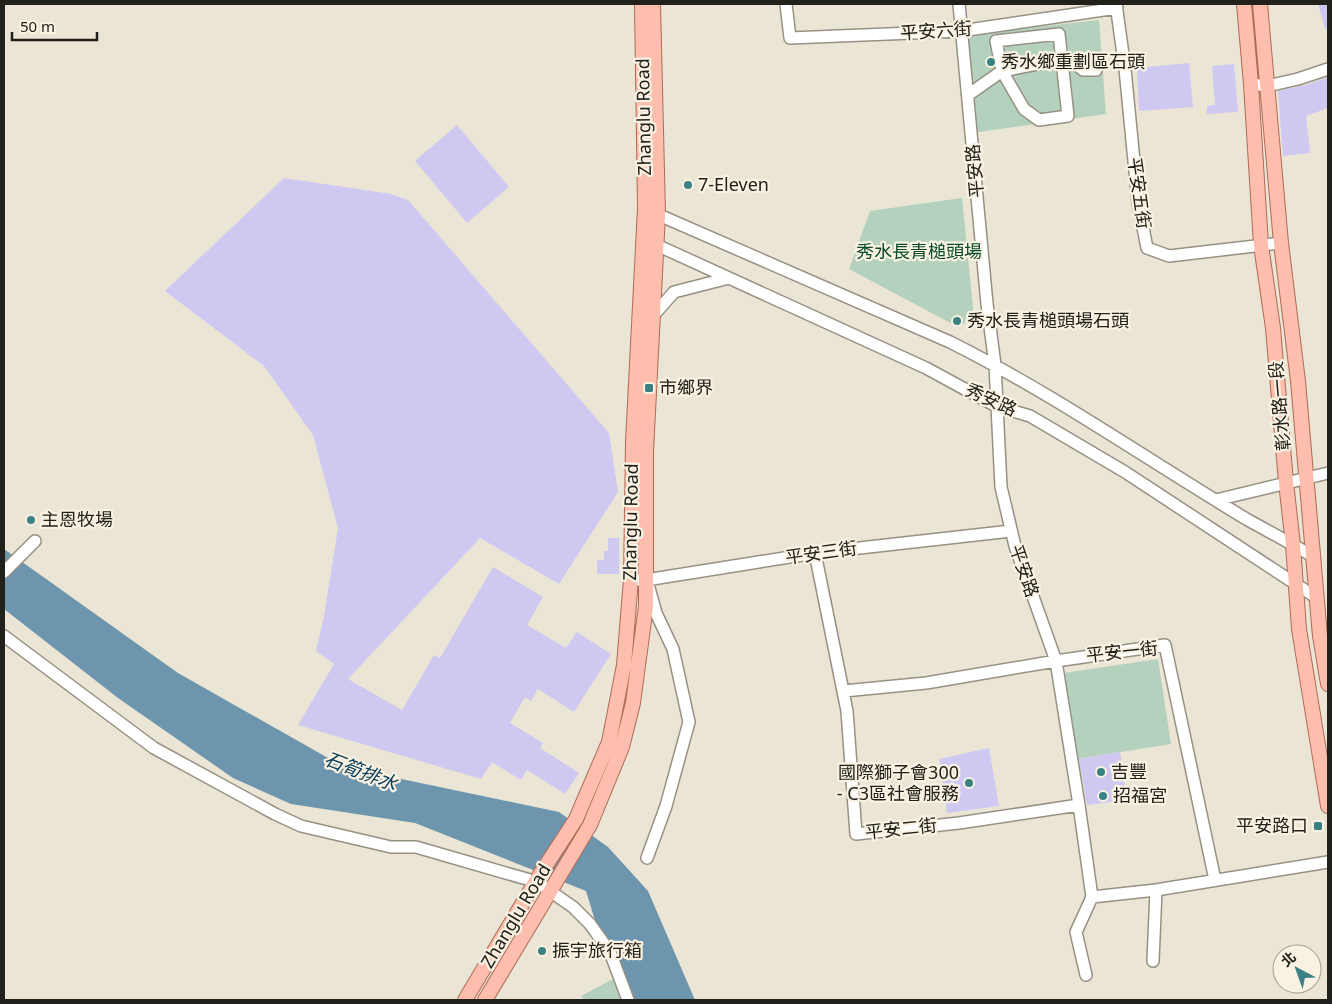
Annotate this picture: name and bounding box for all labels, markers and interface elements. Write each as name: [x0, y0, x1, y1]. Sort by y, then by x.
scale bar: [12, 10, 98, 42]
text: 50 m: [20, 16, 55, 36]
street label: 平安六街: [899, 16, 973, 44]
place label: 秀水鄉重劃區石頭: [1001, 49, 1145, 73]
marker: 秀水鄉重劃區石頭: [985, 56, 997, 68]
street label: Zhanglu Road: [630, 58, 656, 176]
street label: 平安路: [960, 143, 988, 199]
street label: 平安五街: [1123, 156, 1157, 230]
place label: 7-Eleven: [698, 172, 769, 196]
marker: 7-Eleven: [682, 179, 694, 191]
park label: 秀水長青槌頭場: [856, 239, 982, 263]
place label: 秀水長青槌頭場石頭: [967, 308, 1129, 332]
marker: 秀水長青槌頭場石頭: [951, 315, 963, 327]
street label: 彰水路一段: [1263, 360, 1295, 452]
place label: 市鄉界: [659, 375, 713, 399]
street label: 秀安路: [962, 377, 1021, 421]
marker: 市鄉界: [643, 382, 655, 394]
street label: Zhanglu Road: [617, 463, 643, 581]
place label: 主恩牧場: [41, 507, 113, 531]
marker: 主恩牧場: [25, 514, 37, 526]
street label: 平安三街: [784, 535, 858, 569]
street label: 平安路: [1005, 541, 1045, 600]
street label: 平安一街: [1085, 635, 1159, 667]
water label: 石筍排水: [321, 745, 402, 797]
place label: 吉豐: [1111, 759, 1147, 783]
place label: 國際獅子會300 - C3區社會服務: [837, 760, 959, 805]
marker: 吉豐: [1095, 766, 1107, 778]
marker: 國際獅子會300 - C3區社會服務: [963, 777, 975, 789]
place label: 招福宮: [1113, 783, 1167, 807]
marker: 招福宮: [1097, 790, 1109, 802]
street label: 平安二街: [864, 812, 938, 844]
place label: 平安路口: [1236, 813, 1308, 837]
marker: 平安路口: [1312, 820, 1324, 832]
street label: Zhanglu Road: [475, 859, 556, 972]
place label: 振宇旅行箱: [552, 938, 642, 962]
north arrow: [1272, 944, 1322, 994]
marker: 振宇旅行箱: [536, 945, 548, 957]
text: 北: [1277, 947, 1300, 971]

